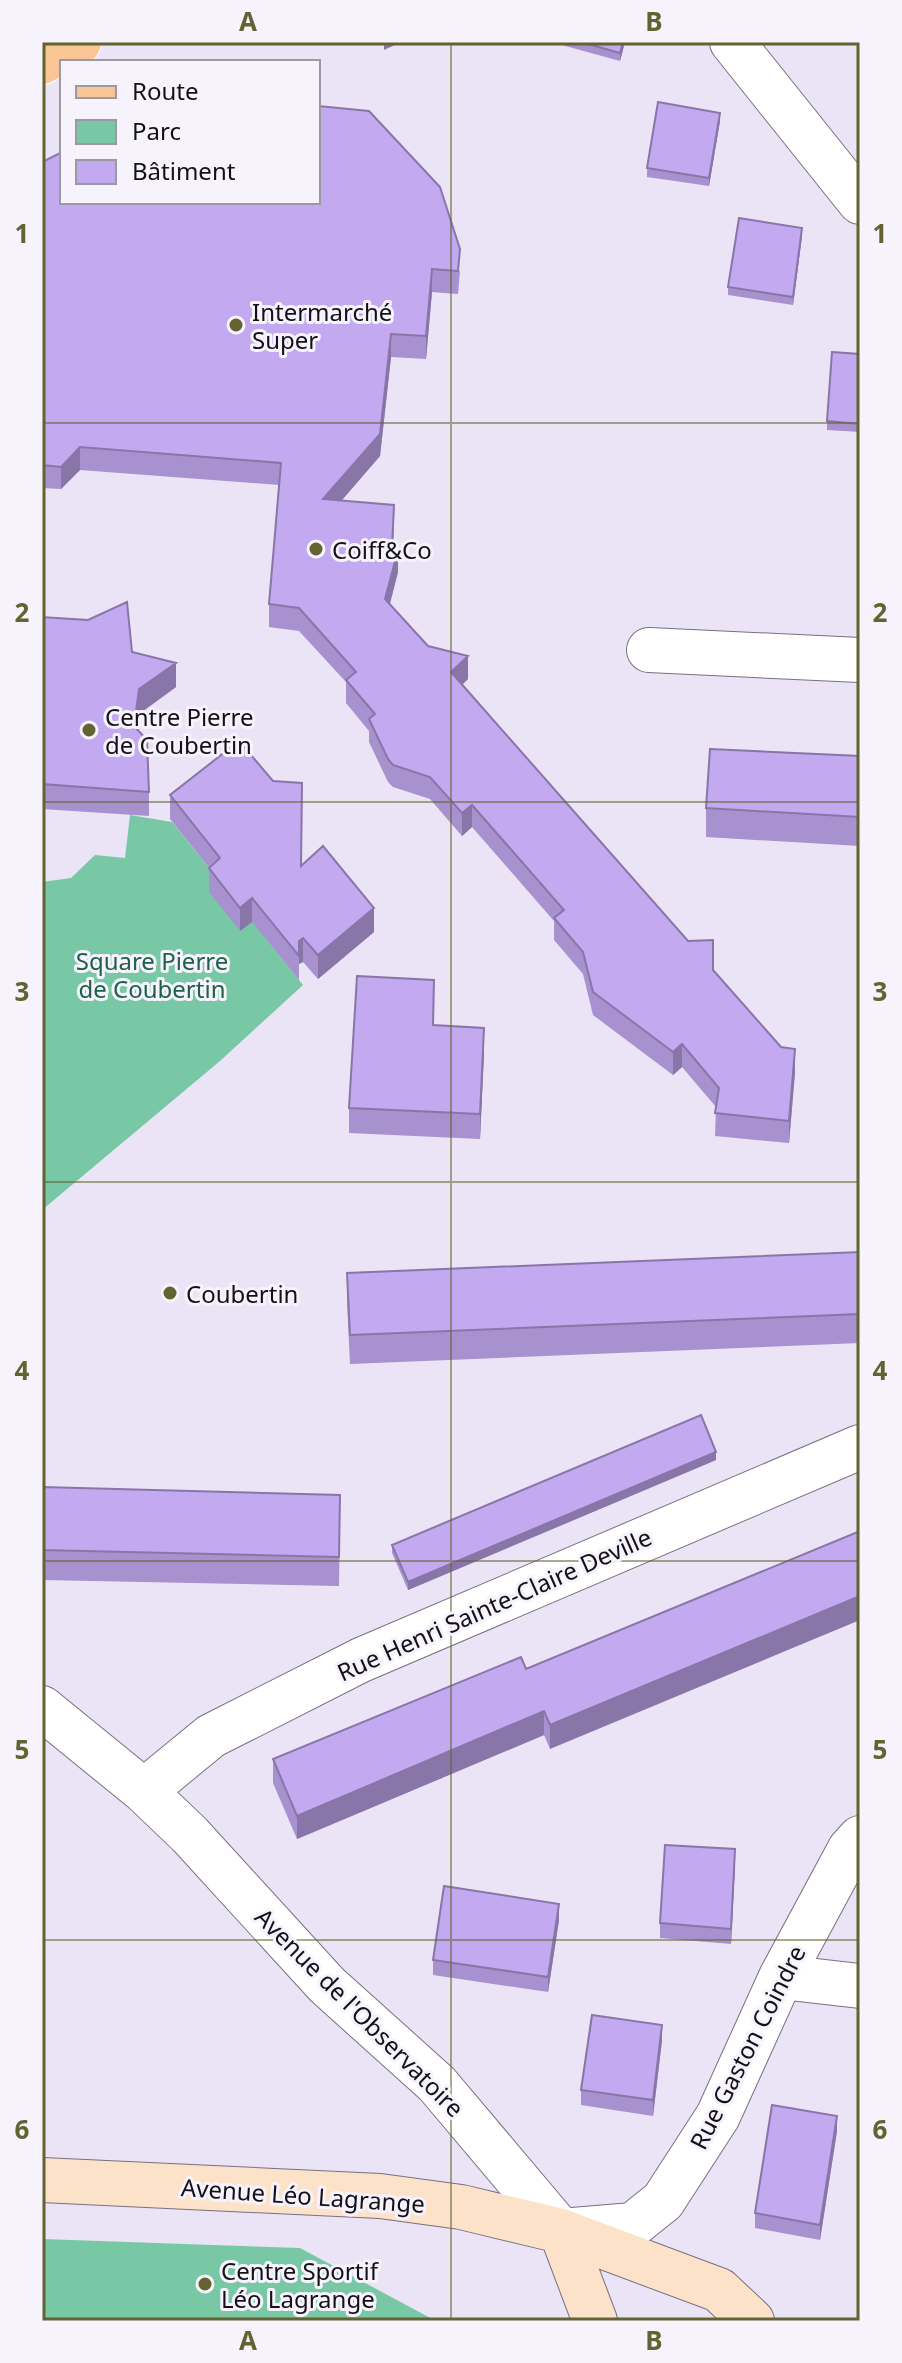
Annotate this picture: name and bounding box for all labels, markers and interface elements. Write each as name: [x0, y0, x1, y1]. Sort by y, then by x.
text: A: [239, 3, 257, 39]
text: B: [645, 3, 663, 39]
legend: [60, 60, 320, 204]
text: Route: [132, 74, 198, 107]
text: Parc: [132, 114, 181, 147]
text: Bâtiment: [132, 154, 236, 187]
text: 1: [15, 215, 29, 251]
text: 1: [873, 215, 887, 251]
place label: Intermarché Super: [252, 295, 392, 356]
marker: Intermarché Super: [227, 316, 245, 334]
place label: Coiff&Co: [332, 533, 432, 566]
marker: Coiff&Co: [307, 540, 325, 558]
text: 2: [15, 594, 30, 630]
text: 2: [873, 594, 888, 630]
place label: Centre Pierre de Coubertin: [105, 700, 254, 761]
marker: Centre Pierre de Coubertin: [80, 721, 98, 739]
park label: Square Pierre de Coubertin: [76, 944, 228, 1005]
text: 3: [15, 973, 29, 1009]
text: 3: [873, 973, 887, 1009]
place label: Coubertin: [186, 1277, 298, 1310]
marker: Coubertin: [161, 1284, 179, 1302]
text: 4: [15, 1352, 30, 1388]
text: 4: [873, 1352, 888, 1388]
street label: Rue Henri Sainte-Claire Deville: [332, 1520, 656, 1688]
text: 5: [15, 1731, 29, 1767]
text: 5: [873, 1731, 887, 1767]
street label: Avenue de l'Observatoire: [248, 1900, 472, 2124]
street label: Rue Gaston Coindre: [681, 1939, 813, 2155]
text: 6: [15, 2111, 30, 2147]
text: 6: [873, 2111, 888, 2147]
street label: Avenue Léo Lagrange: [180, 2170, 426, 2220]
place label: Centre Sportif Léo Lagrange: [221, 2254, 380, 2315]
marker: Centre Sportif Léo Lagrange: [196, 2275, 214, 2293]
text: A: [239, 2322, 257, 2358]
text: B: [645, 2322, 663, 2358]

